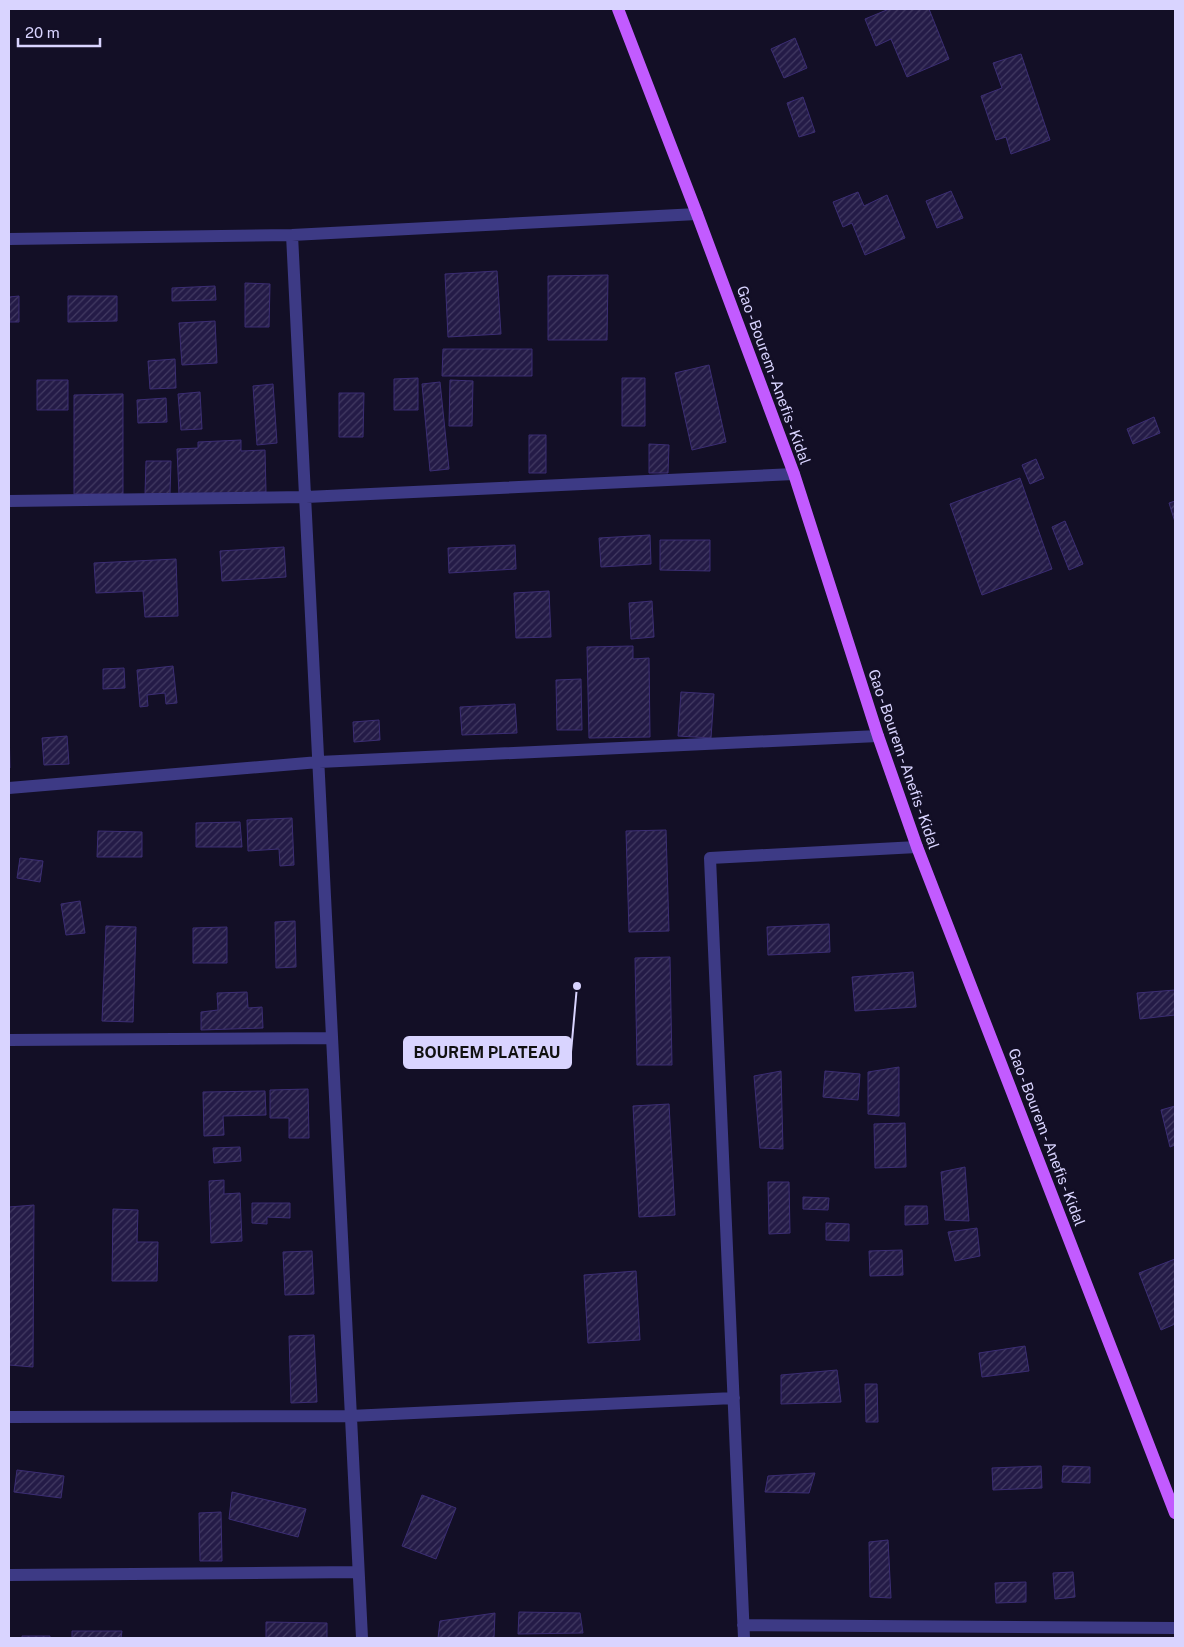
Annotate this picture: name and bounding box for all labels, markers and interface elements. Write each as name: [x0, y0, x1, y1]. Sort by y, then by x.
scale bar: [18, 15, 100, 47]
text: 20 m: [25, 24, 60, 41]
street label: Gao - Bourem - Anefis - Kidal: [734, 283, 814, 467]
street label: Gao - Bourem - Anefis - Kidal: [865, 667, 943, 851]
callout: BOUREM PLATEAU: [404, 1037, 571, 1068]
text: BOUREM PLATEAU: [414, 1043, 560, 1062]
street label: Gao - Bourem - Anefis - Kidal: [1005, 1046, 1089, 1228]

